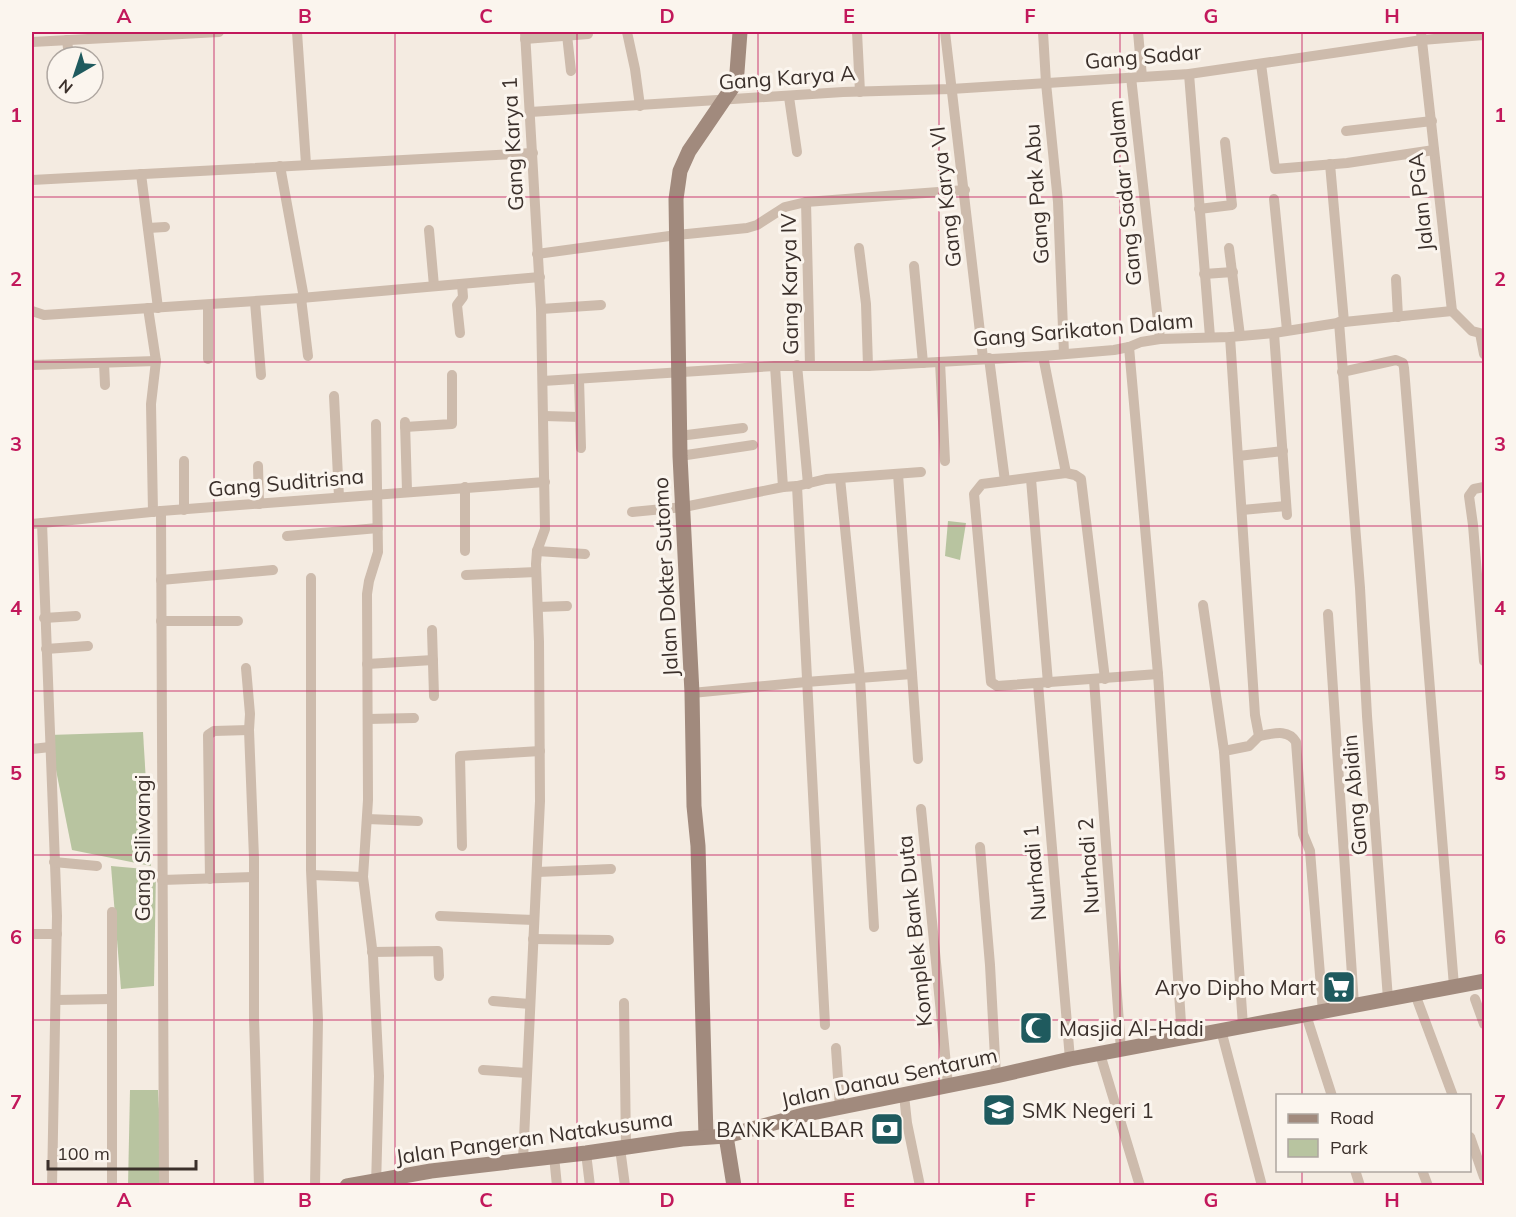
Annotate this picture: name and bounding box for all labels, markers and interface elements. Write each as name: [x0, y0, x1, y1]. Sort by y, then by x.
text: A: [117, 3, 132, 28]
text: B: [298, 3, 312, 28]
text: C: [479, 3, 493, 28]
text: D: [659, 3, 675, 28]
text: E: [843, 3, 855, 28]
text: F: [1024, 3, 1036, 28]
text: G: [1204, 3, 1218, 28]
text: H: [1384, 3, 1400, 28]
street label: Gang Sadar: [1084, 38, 1203, 74]
north arrow: [45, 45, 105, 105]
street label: Gang Karya A: [718, 59, 857, 95]
text: N: [55, 75, 77, 98]
street label: Gang Karya 1: [496, 76, 528, 212]
street label: Gang Sadar Dalam: [1101, 99, 1147, 287]
text: 1: [10, 102, 22, 127]
text: 1: [1494, 102, 1506, 127]
street label: Gang Pak Abu: [1018, 123, 1054, 265]
street label: Gang Karya VI: [923, 125, 967, 269]
street label: Jalan PGA: [1402, 151, 1438, 253]
street label: Gang Karya IV: [775, 213, 803, 355]
text: 2: [10, 266, 22, 291]
text: 2: [1494, 266, 1506, 291]
street label: Gang Sarikaton Dalam: [972, 306, 1194, 352]
text: 3: [10, 431, 22, 456]
text: 3: [1494, 431, 1506, 456]
street label: Gang Suditrisna: [207, 462, 365, 502]
street label: Jalan Dokter Sutomo: [647, 477, 683, 677]
text: 4: [10, 595, 22, 620]
text: 4: [1494, 595, 1506, 620]
street label: Gang Abidin: [1336, 733, 1372, 857]
text: 5: [10, 760, 22, 785]
text: 5: [1494, 760, 1506, 785]
street label: Gang Siliwangi: [129, 774, 155, 922]
street label: Nurhadi 2: [1072, 817, 1104, 915]
street label: Nurhadi 1: [1017, 824, 1051, 922]
street label: Komplek Bank Duta: [891, 834, 937, 1028]
text: 6: [10, 924, 22, 949]
text: 6: [1494, 924, 1506, 949]
supermarket icon: Aryo Dipho Mart: [1321, 969, 1357, 1005]
place label: Aryo Dipho Mart: [1155, 974, 1316, 1000]
mosque icon: Masjid Al-Hadi: [1018, 1010, 1054, 1046]
place label: Masjid Al-Hadi: [1059, 1015, 1204, 1041]
street label: Jalan Danau Sentarum: [778, 1041, 1000, 1113]
text: 7: [10, 1089, 22, 1114]
text: 7: [1494, 1089, 1506, 1114]
school or university icon: SMK Negeri 1: [981, 1092, 1017, 1128]
legend: [1276, 1094, 1471, 1172]
place label: SMK Negeri 1: [1022, 1097, 1154, 1123]
street label: Jalan Pangeran Natakusuma: [394, 1105, 674, 1169]
text: Road: [1330, 1106, 1374, 1129]
bank icon: BANK KALBAR: [869, 1111, 905, 1147]
place label: BANK KALBAR: [716, 1116, 864, 1142]
scale bar: [48, 1133, 196, 1171]
text: Park: [1330, 1136, 1369, 1159]
text: 100 m: [57, 1142, 110, 1165]
text: A: [117, 1187, 132, 1212]
text: B: [298, 1187, 312, 1212]
text: C: [479, 1187, 493, 1212]
text: D: [659, 1187, 675, 1212]
text: E: [843, 1187, 855, 1212]
text: F: [1024, 1187, 1036, 1212]
text: G: [1204, 1187, 1218, 1212]
text: H: [1384, 1187, 1400, 1212]

